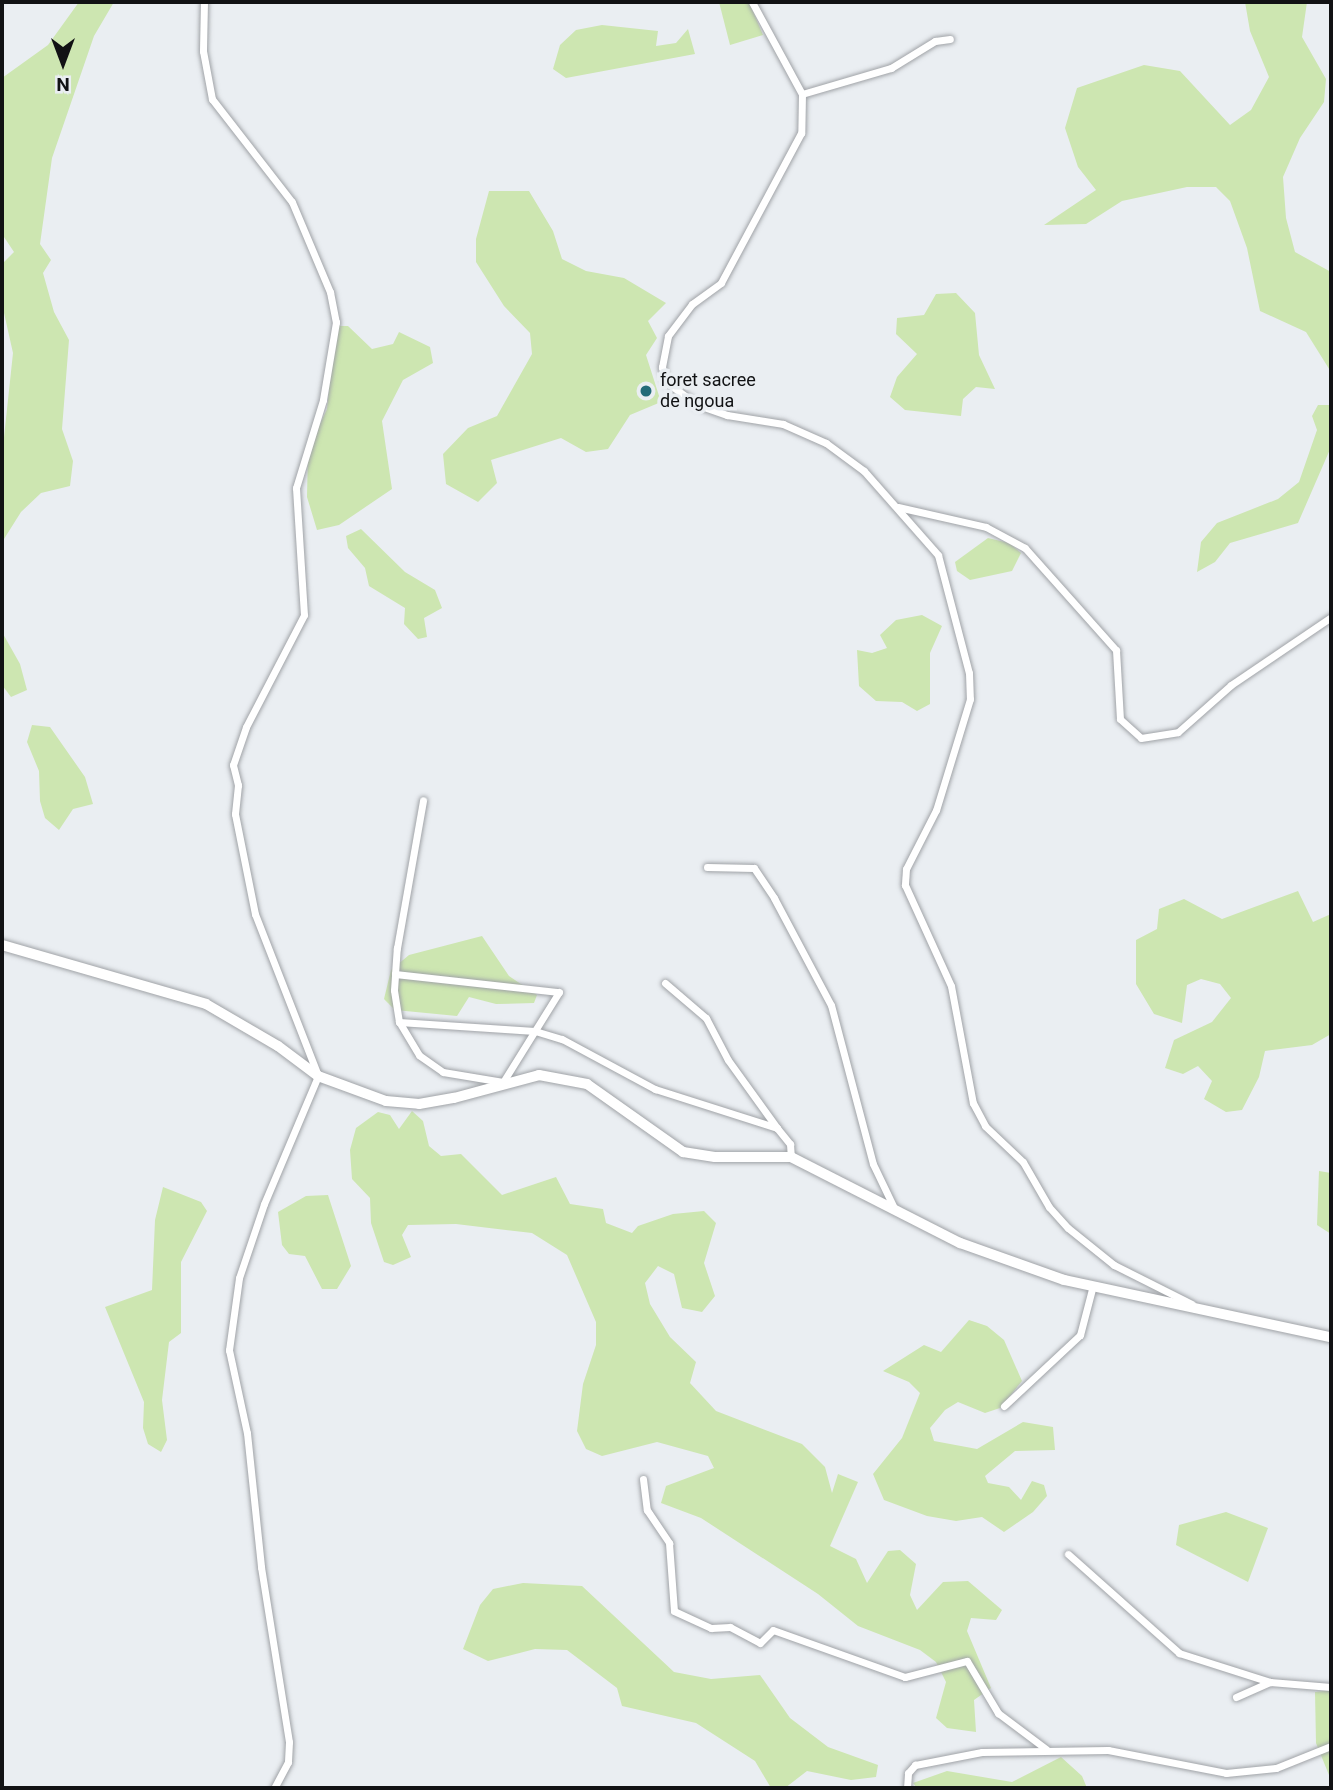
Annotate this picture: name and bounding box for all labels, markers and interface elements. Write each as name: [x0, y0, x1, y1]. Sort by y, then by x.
north arrow: [28, 28, 98, 98]
text: N: [56, 73, 70, 96]
place label: foret sacree de ngoua: [660, 370, 756, 412]
marker: foret sacree de ngoua: [638, 383, 654, 399]

